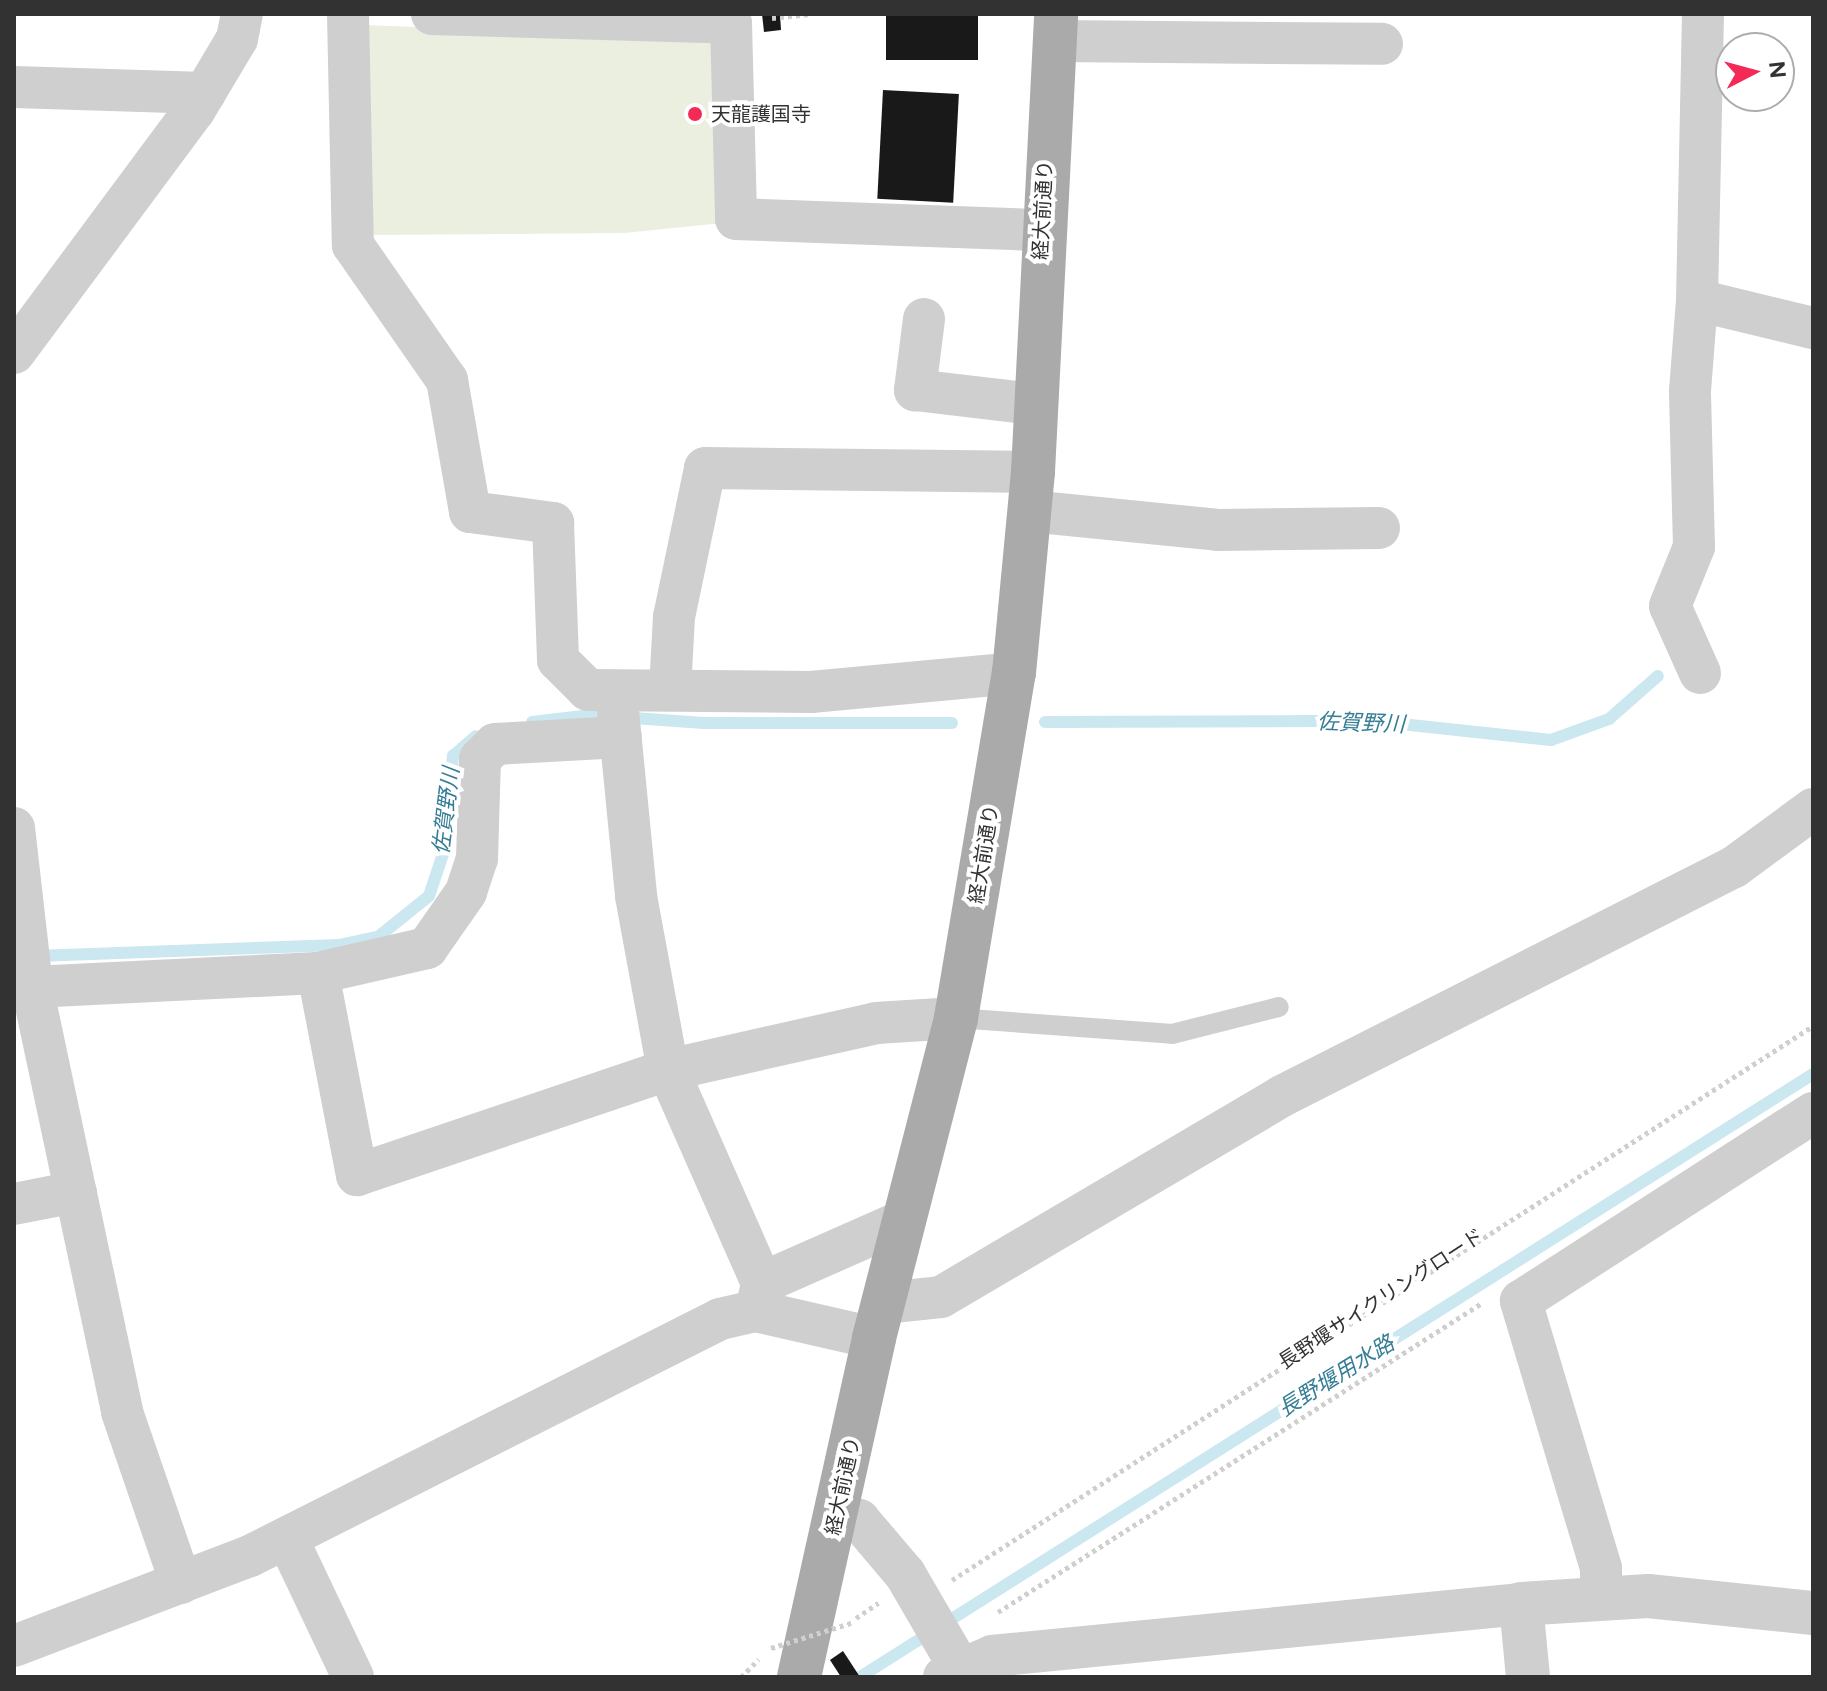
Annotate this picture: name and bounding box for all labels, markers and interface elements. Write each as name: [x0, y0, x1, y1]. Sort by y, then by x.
north arrow: [1715, 32, 1795, 112]
text: N: [1763, 60, 1792, 80]
place label: 天龍護国寺: [711, 102, 811, 126]
marker: 天龍護国寺: [686, 105, 704, 123]
street label: 経大前通り: [1028, 159, 1058, 261]
water label: 佐賀野川: [1317, 708, 1405, 738]
water label: 佐賀野川: [428, 766, 464, 856]
street label: 経大前通り: [964, 803, 1004, 905]
street label: 長野堰サイクリングロード: [1274, 1224, 1488, 1374]
water label: 長野堰用水路: [1273, 1330, 1399, 1422]
street label: 経大前通り: [821, 1435, 865, 1537]

